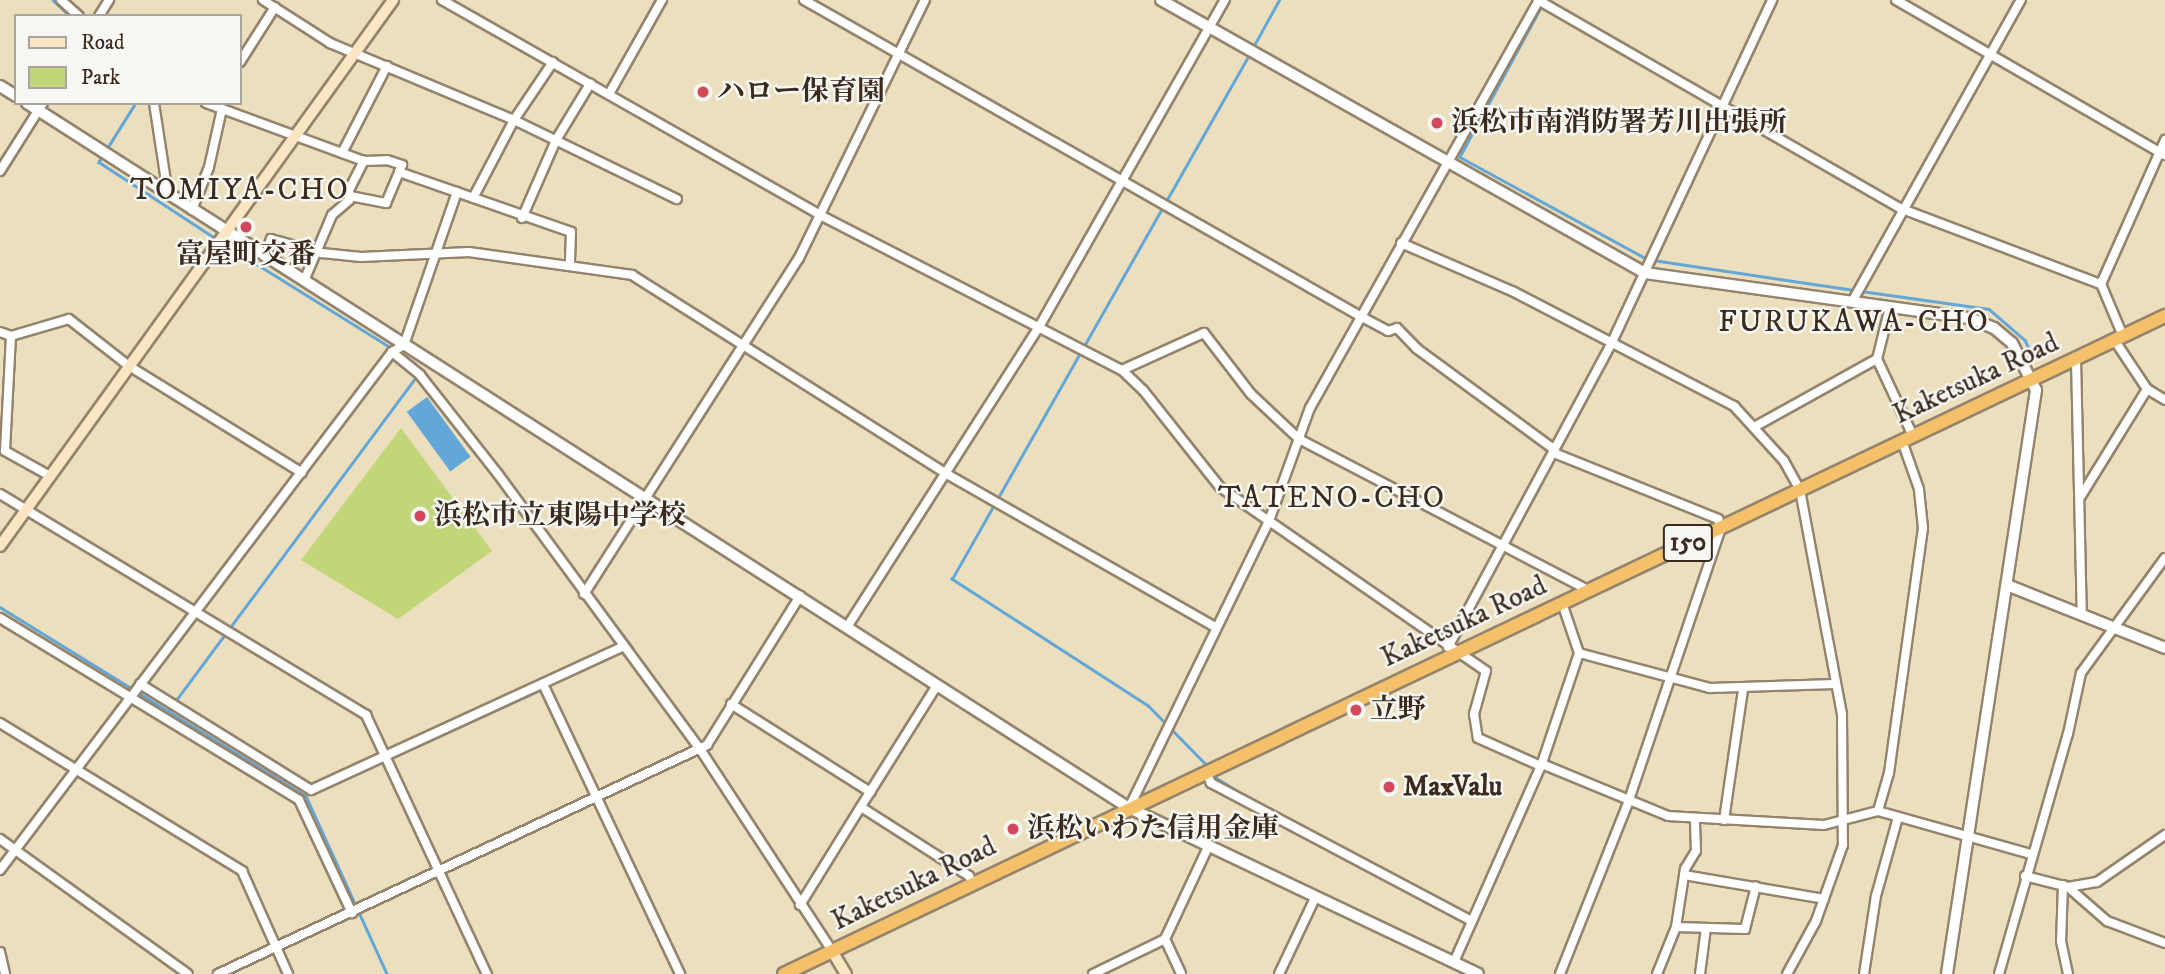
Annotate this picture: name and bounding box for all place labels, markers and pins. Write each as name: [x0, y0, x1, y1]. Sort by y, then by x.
place label: ハロー保育園: [717, 75, 885, 109]
marker: ハロー保育園: [695, 84, 711, 100]
place label: 浜松市南消防署芳川出張所: [1451, 106, 1787, 140]
marker: 浜松市南消防署芳川出張所: [1429, 115, 1445, 131]
marker: 富屋町交番: [238, 219, 254, 235]
place label: 富屋町交番: [176, 238, 316, 272]
place label: 浜松市立東陽中学校: [434, 499, 686, 533]
marker: 浜松市立東陽中学校: [412, 508, 428, 524]
place label: 立野: [1370, 693, 1426, 727]
marker: 立野: [1348, 702, 1364, 718]
place label: MaxValu: [1403, 770, 1502, 804]
marker: MaxValu: [1381, 779, 1397, 795]
place label: 浜松いわた信用金庫: [1027, 812, 1279, 846]
marker: 浜松いわた信用金庫: [1005, 821, 1021, 837]

